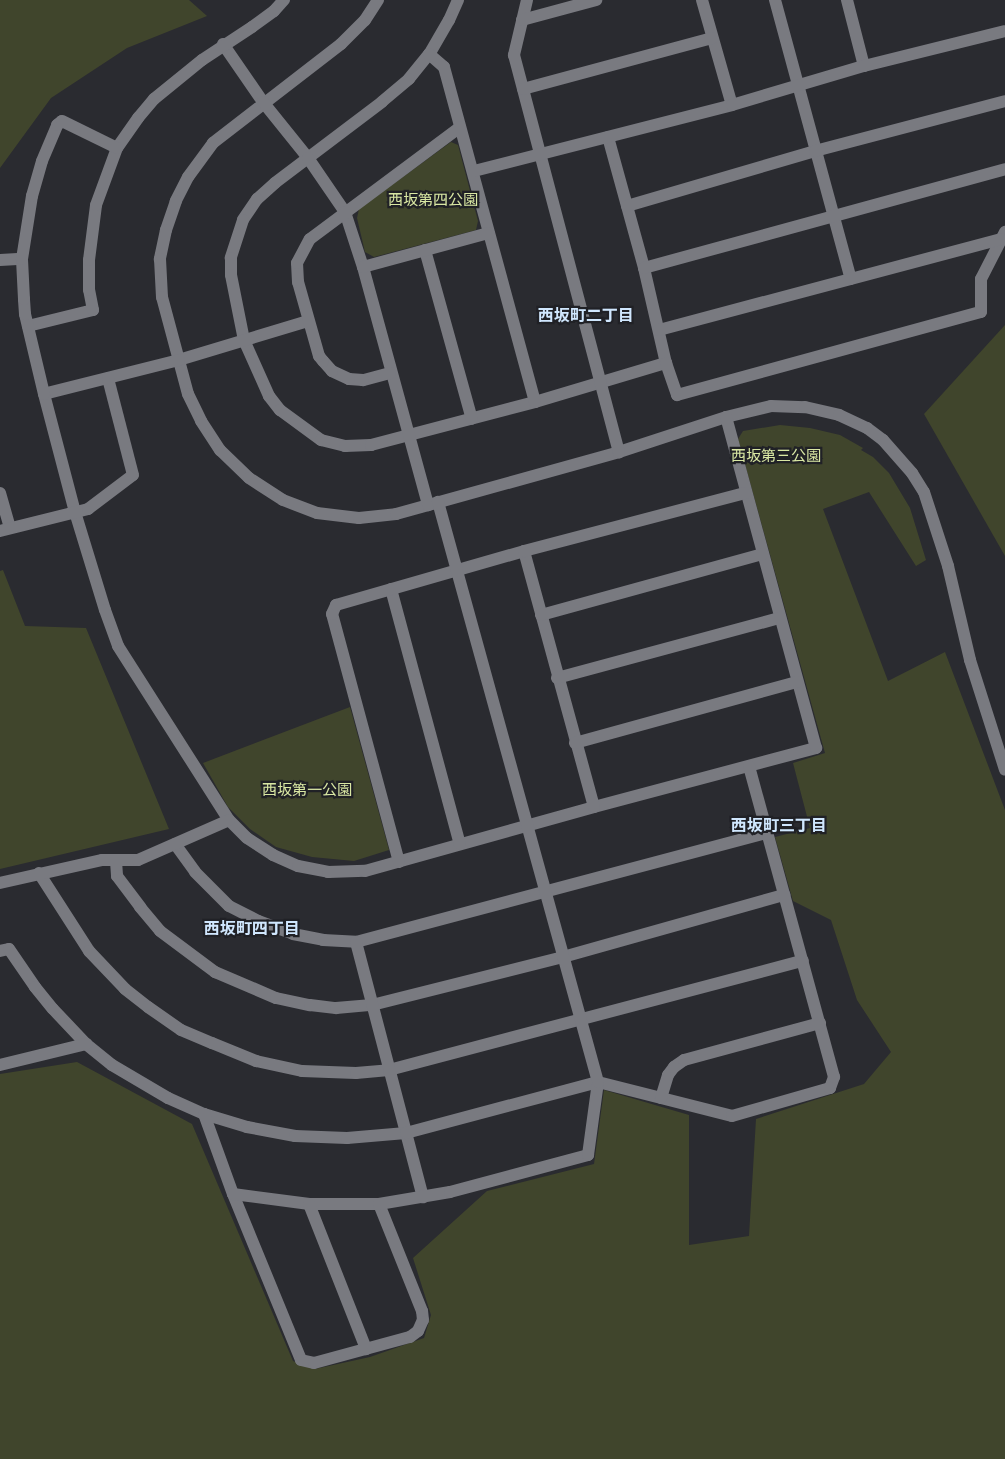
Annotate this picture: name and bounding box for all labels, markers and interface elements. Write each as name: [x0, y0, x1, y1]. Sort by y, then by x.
park label: 西坂第四公園: [388, 192, 478, 210]
district label: 西坂町二丁目: [538, 306, 634, 326]
park label: 西坂第三公園: [731, 448, 821, 466]
park label: 西坂第一公園: [262, 782, 352, 800]
district label: 西坂町三丁目: [731, 816, 827, 836]
district label: 西坂町四丁目: [204, 919, 300, 939]

